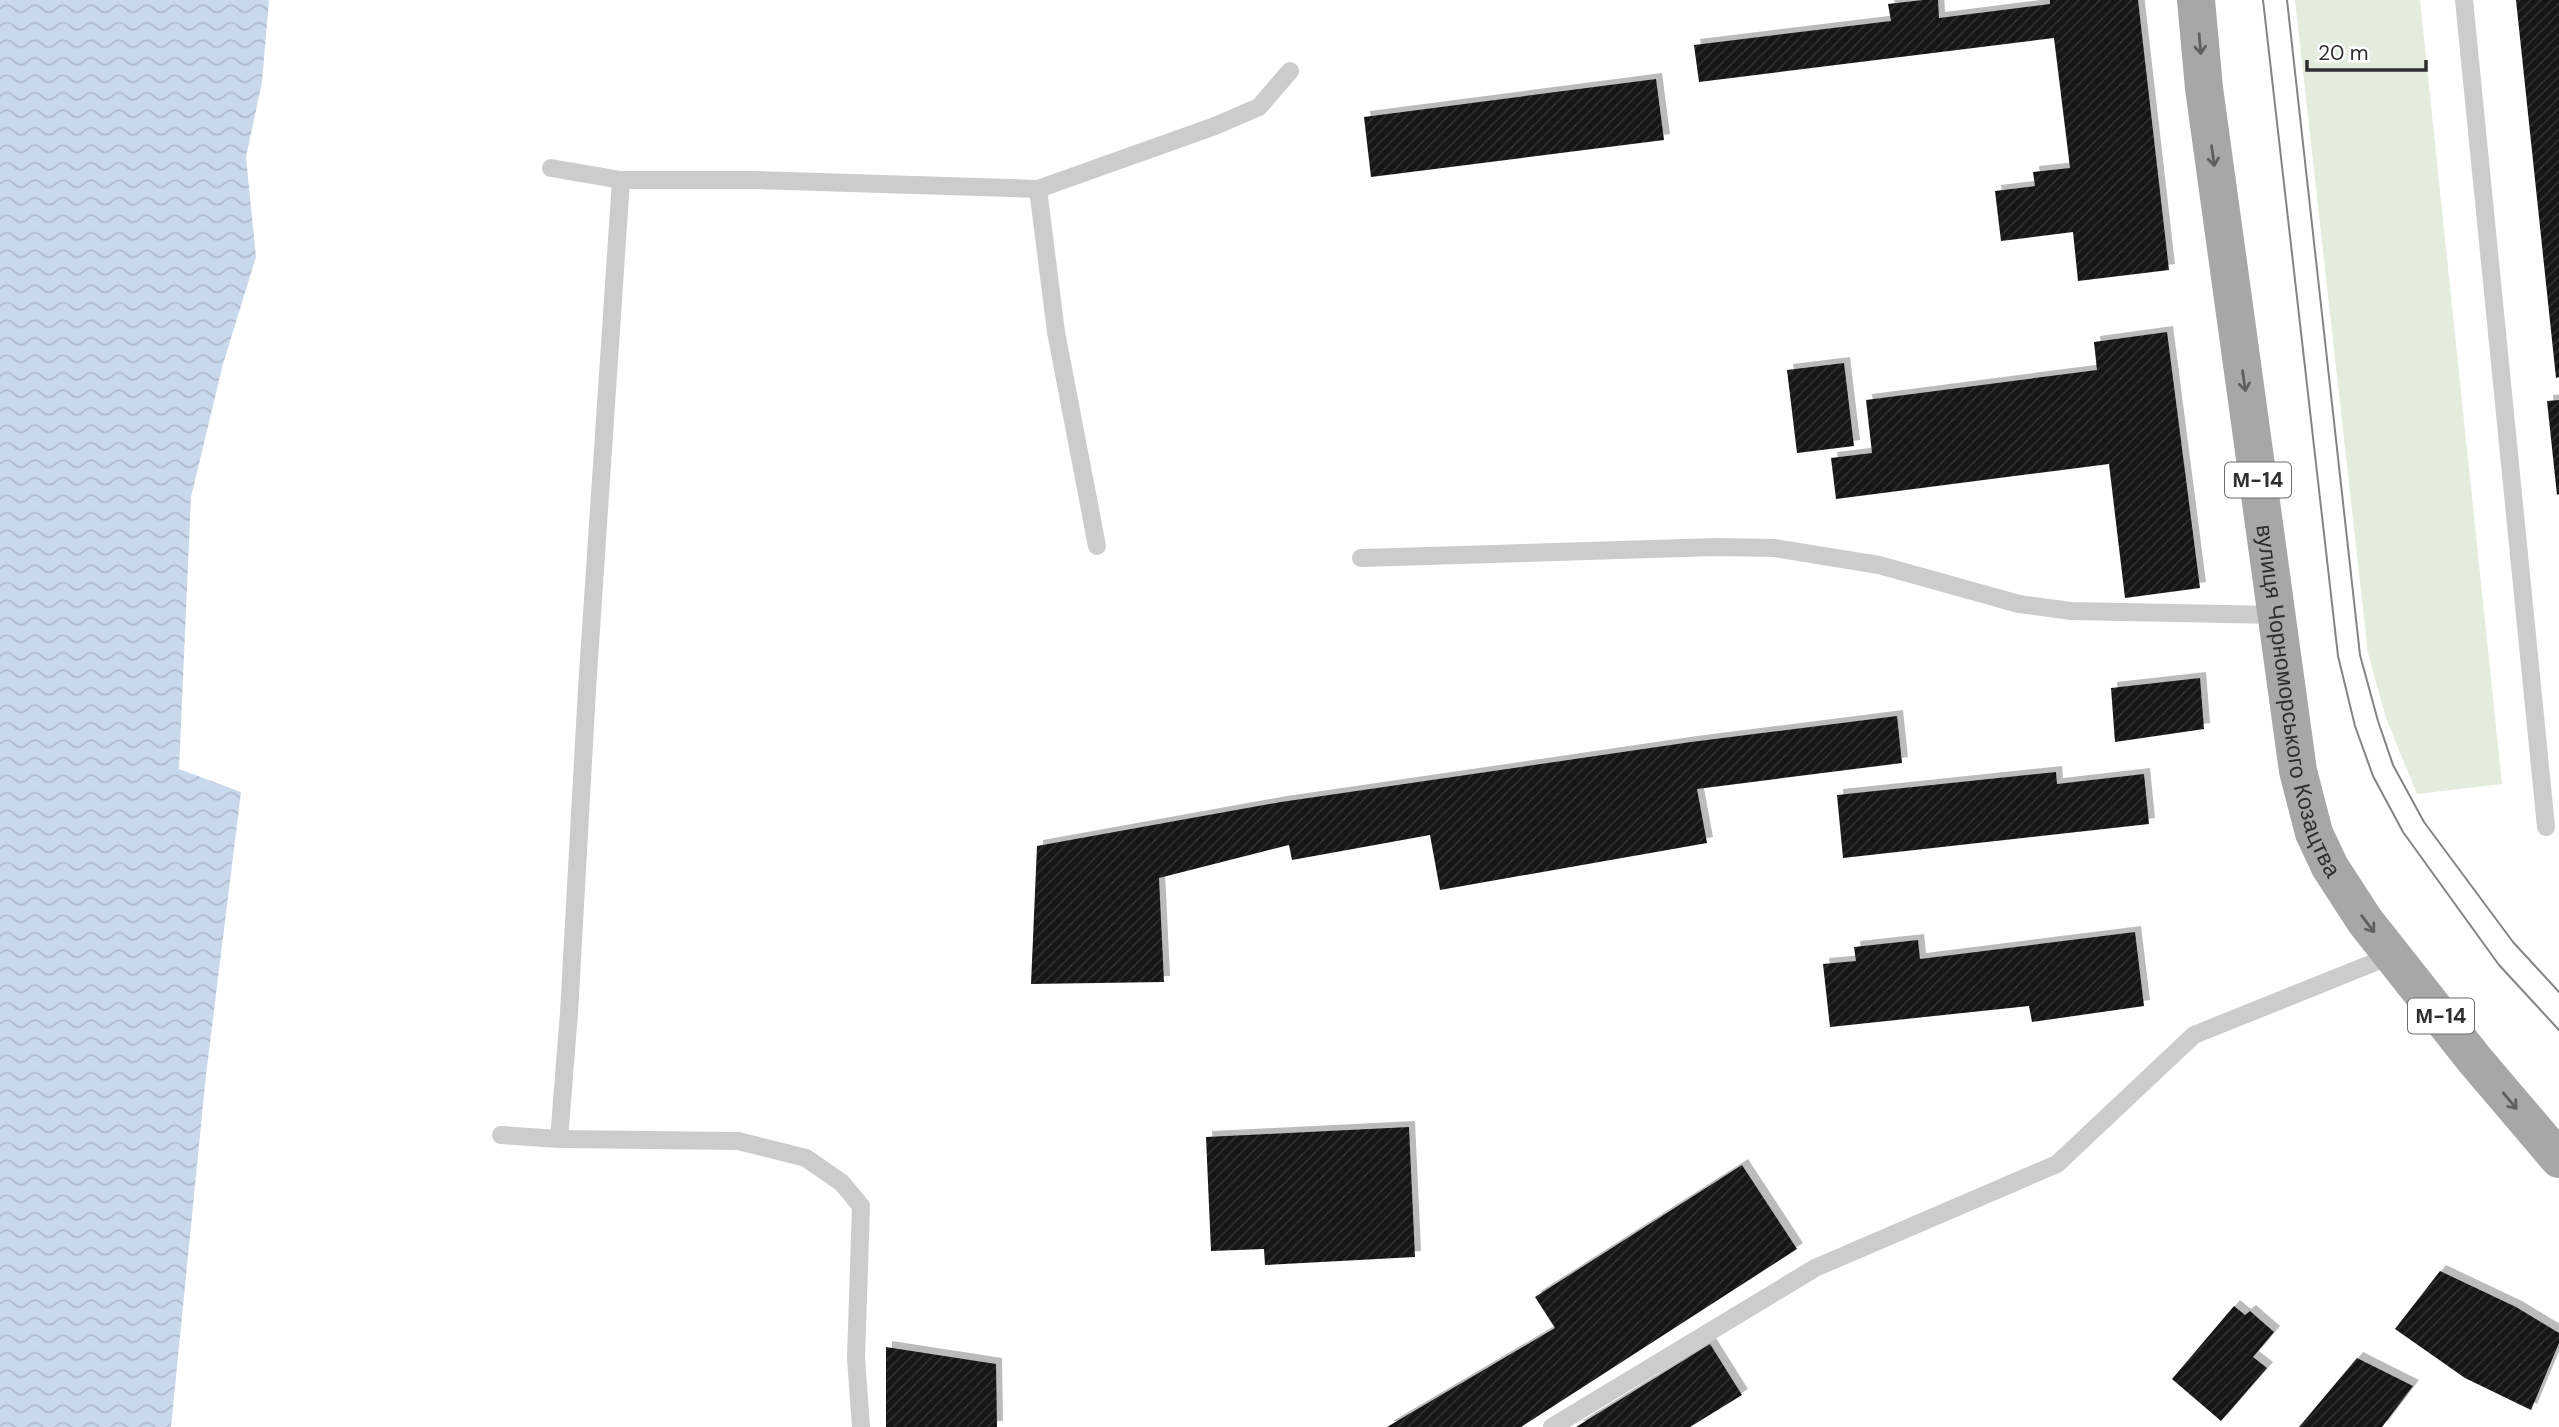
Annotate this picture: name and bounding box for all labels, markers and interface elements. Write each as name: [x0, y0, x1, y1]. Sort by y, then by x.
scale bar: [2307, 28, 2426, 72]
one-way arrow: [2194, 32, 2207, 55]
text: 20 m: [2318, 39, 2369, 67]
one-way arrow: [2207, 144, 2220, 167]
one-way arrow: [2238, 369, 2251, 392]
road number: М-14: [2225, 462, 2291, 498]
street label: вулиця Чорноморського Козацтва: [2249, 523, 2348, 883]
one-way arrow: [2360, 914, 2375, 932]
road number: М-14: [2408, 998, 2474, 1034]
one-way arrow: [2502, 1092, 2518, 1110]

